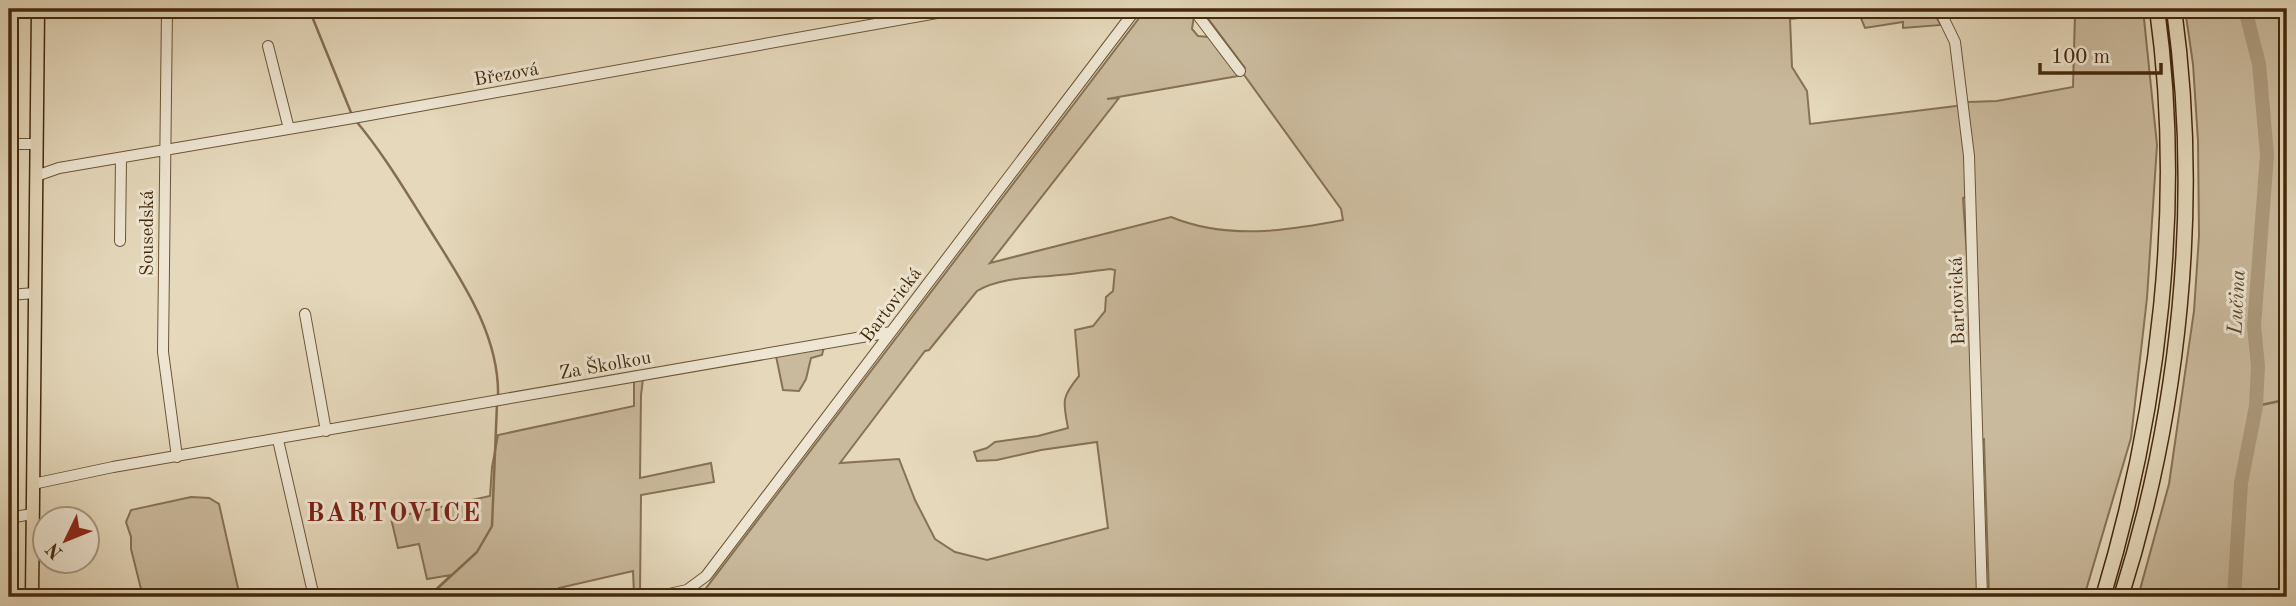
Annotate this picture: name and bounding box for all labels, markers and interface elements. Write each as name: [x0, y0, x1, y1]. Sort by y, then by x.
scale bar: [2040, 32, 2161, 76]
text: 100 m: [2051, 47, 2110, 68]
street label: Březová: [473, 60, 541, 91]
street label: Sousedská: [139, 190, 158, 276]
street label: Bartovická: [1947, 256, 1970, 345]
street label: Bartovická: [858, 264, 927, 346]
water label: Lučina: [2225, 269, 2250, 336]
street label: Za Školkou: [557, 344, 653, 384]
district label: BARTOVICE: [306, 501, 482, 527]
north arrow: [32, 504, 102, 574]
text: N: [43, 538, 67, 562]

